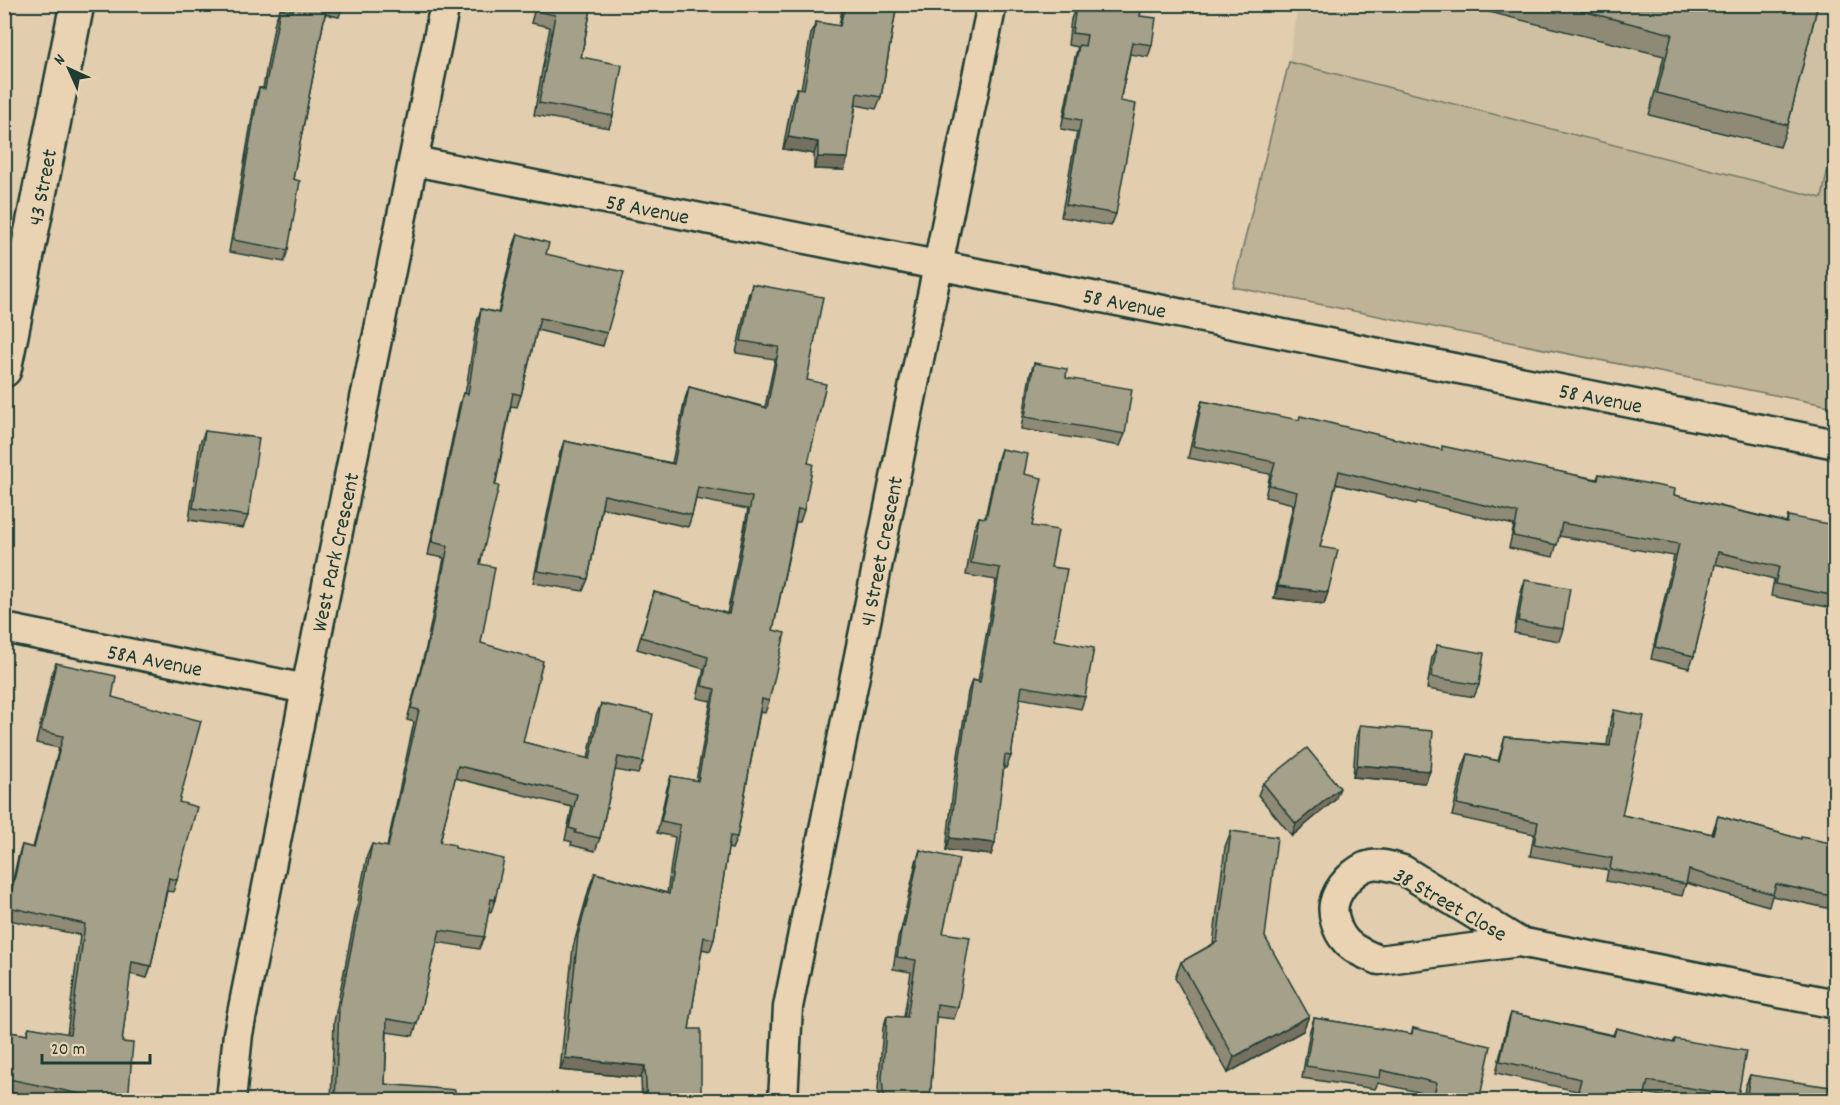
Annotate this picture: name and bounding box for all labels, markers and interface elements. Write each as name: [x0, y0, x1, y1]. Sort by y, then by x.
north arrow: [39, 39, 99, 99]
text: N: [49, 49, 71, 71]
street label: 43 Street: [22, 147, 67, 229]
street label: 58 Avenue: [603, 188, 692, 235]
street label: 58 Avenue: [1080, 282, 1169, 329]
street label: 58 Avenue: [1556, 377, 1645, 424]
street label: West Park Crescent: [305, 470, 369, 635]
street label: 41 Street Crescent: [854, 474, 913, 629]
street label: 58A Avenue: [104, 638, 205, 687]
street label: 38 Street Close: [1387, 861, 1512, 951]
scale bar: [42, 1027, 150, 1065]
text: 20 m: [51, 1038, 85, 1063]

